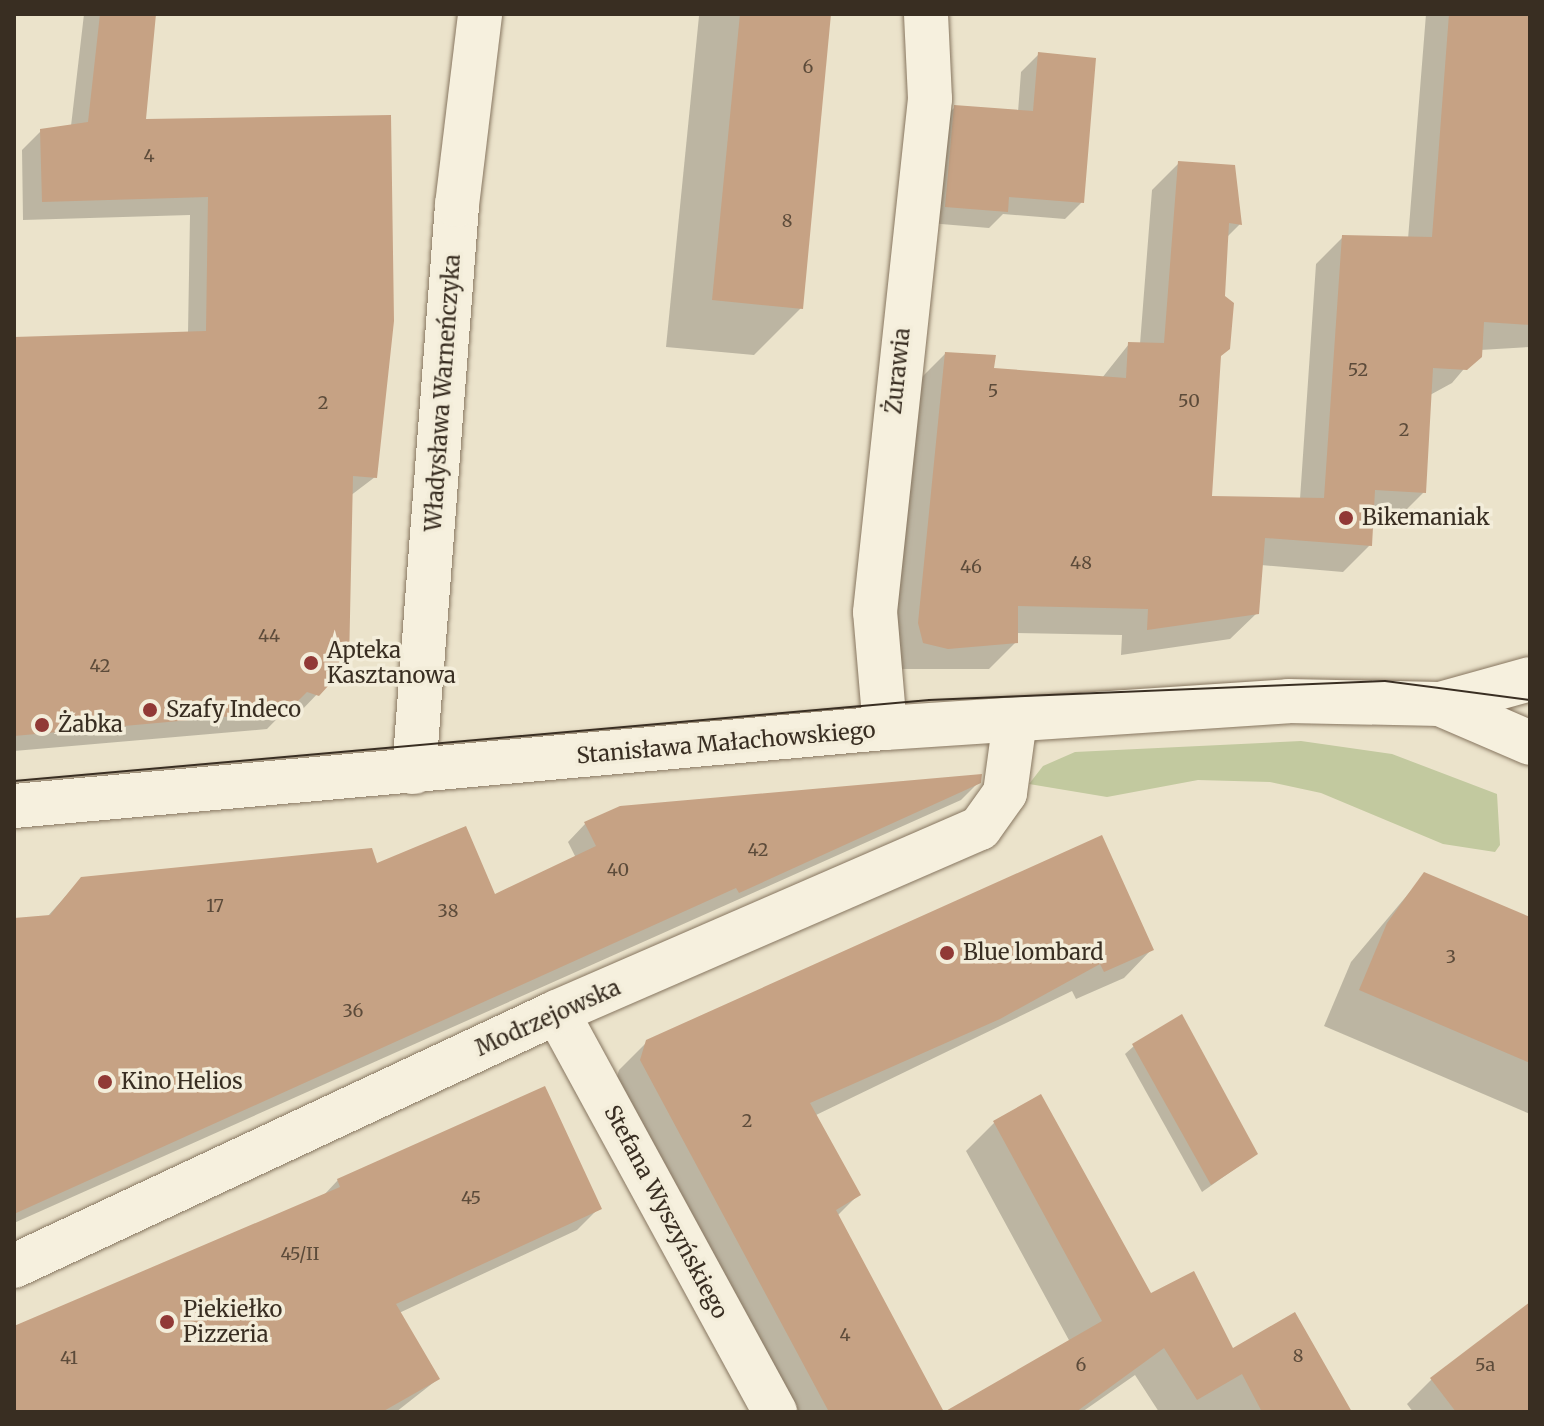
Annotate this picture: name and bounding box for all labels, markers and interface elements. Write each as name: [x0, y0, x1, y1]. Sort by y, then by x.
house number: 6: [803, 56, 813, 78]
house number: 4: [143, 145, 155, 167]
house number: 8: [782, 210, 792, 232]
street label: Władysława Warneńczyka: [420, 253, 466, 533]
street label: Żurawia: [880, 327, 916, 415]
house number: 52: [1348, 359, 1368, 381]
house number: 5: [988, 380, 998, 402]
house number: 50: [1178, 390, 1200, 412]
house number: 2: [318, 392, 328, 414]
house number: 2: [1399, 419, 1409, 441]
place label: Bikemaniak: [1362, 505, 1490, 531]
marker: Bikemaniak: [1337, 509, 1355, 527]
house number: 48: [1070, 552, 1092, 574]
house number: 46: [960, 556, 982, 578]
house number: 44: [258, 625, 280, 647]
place label: Apteka Kasztanowa: [327, 637, 456, 688]
marker: Apteka Kasztanowa: [302, 654, 320, 672]
house number: 42: [90, 655, 110, 677]
place label: Szafy Indeco: [166, 697, 301, 723]
marker: Szafy Indeco: [141, 701, 159, 719]
place label: Żabka: [58, 712, 123, 738]
marker: Żabka: [33, 716, 51, 734]
street label: Stanisława Małachowskiego: [575, 717, 877, 769]
house number: 42: [748, 839, 768, 861]
house number: 40: [607, 859, 629, 881]
house number: 17: [206, 895, 224, 917]
house number: 38: [438, 900, 458, 922]
place label: Blue lombard: [963, 940, 1103, 966]
marker: Blue lombard: [938, 944, 956, 962]
house number: 3: [1446, 946, 1456, 968]
street label: Modrzejowska: [471, 974, 625, 1062]
house number: 36: [343, 1000, 363, 1022]
place label: Kino Helios: [121, 1069, 243, 1095]
marker: Kino Helios: [96, 1073, 114, 1091]
street label: Stefana Wyszyńskiego: [599, 1101, 733, 1323]
house number: 2: [742, 1110, 752, 1132]
house number: 45: [461, 1187, 481, 1209]
house number: 45/II: [280, 1243, 320, 1265]
place label: Piekiełko Pizzeria: [183, 1296, 282, 1348]
marker: Piekiełko Pizzeria: [158, 1313, 176, 1331]
house number: 4: [839, 1324, 851, 1346]
house number: 8: [1293, 1345, 1303, 1367]
house number: 41: [60, 1347, 78, 1369]
house number: 6: [1076, 1354, 1086, 1376]
house number: 5a: [1475, 1354, 1495, 1376]

